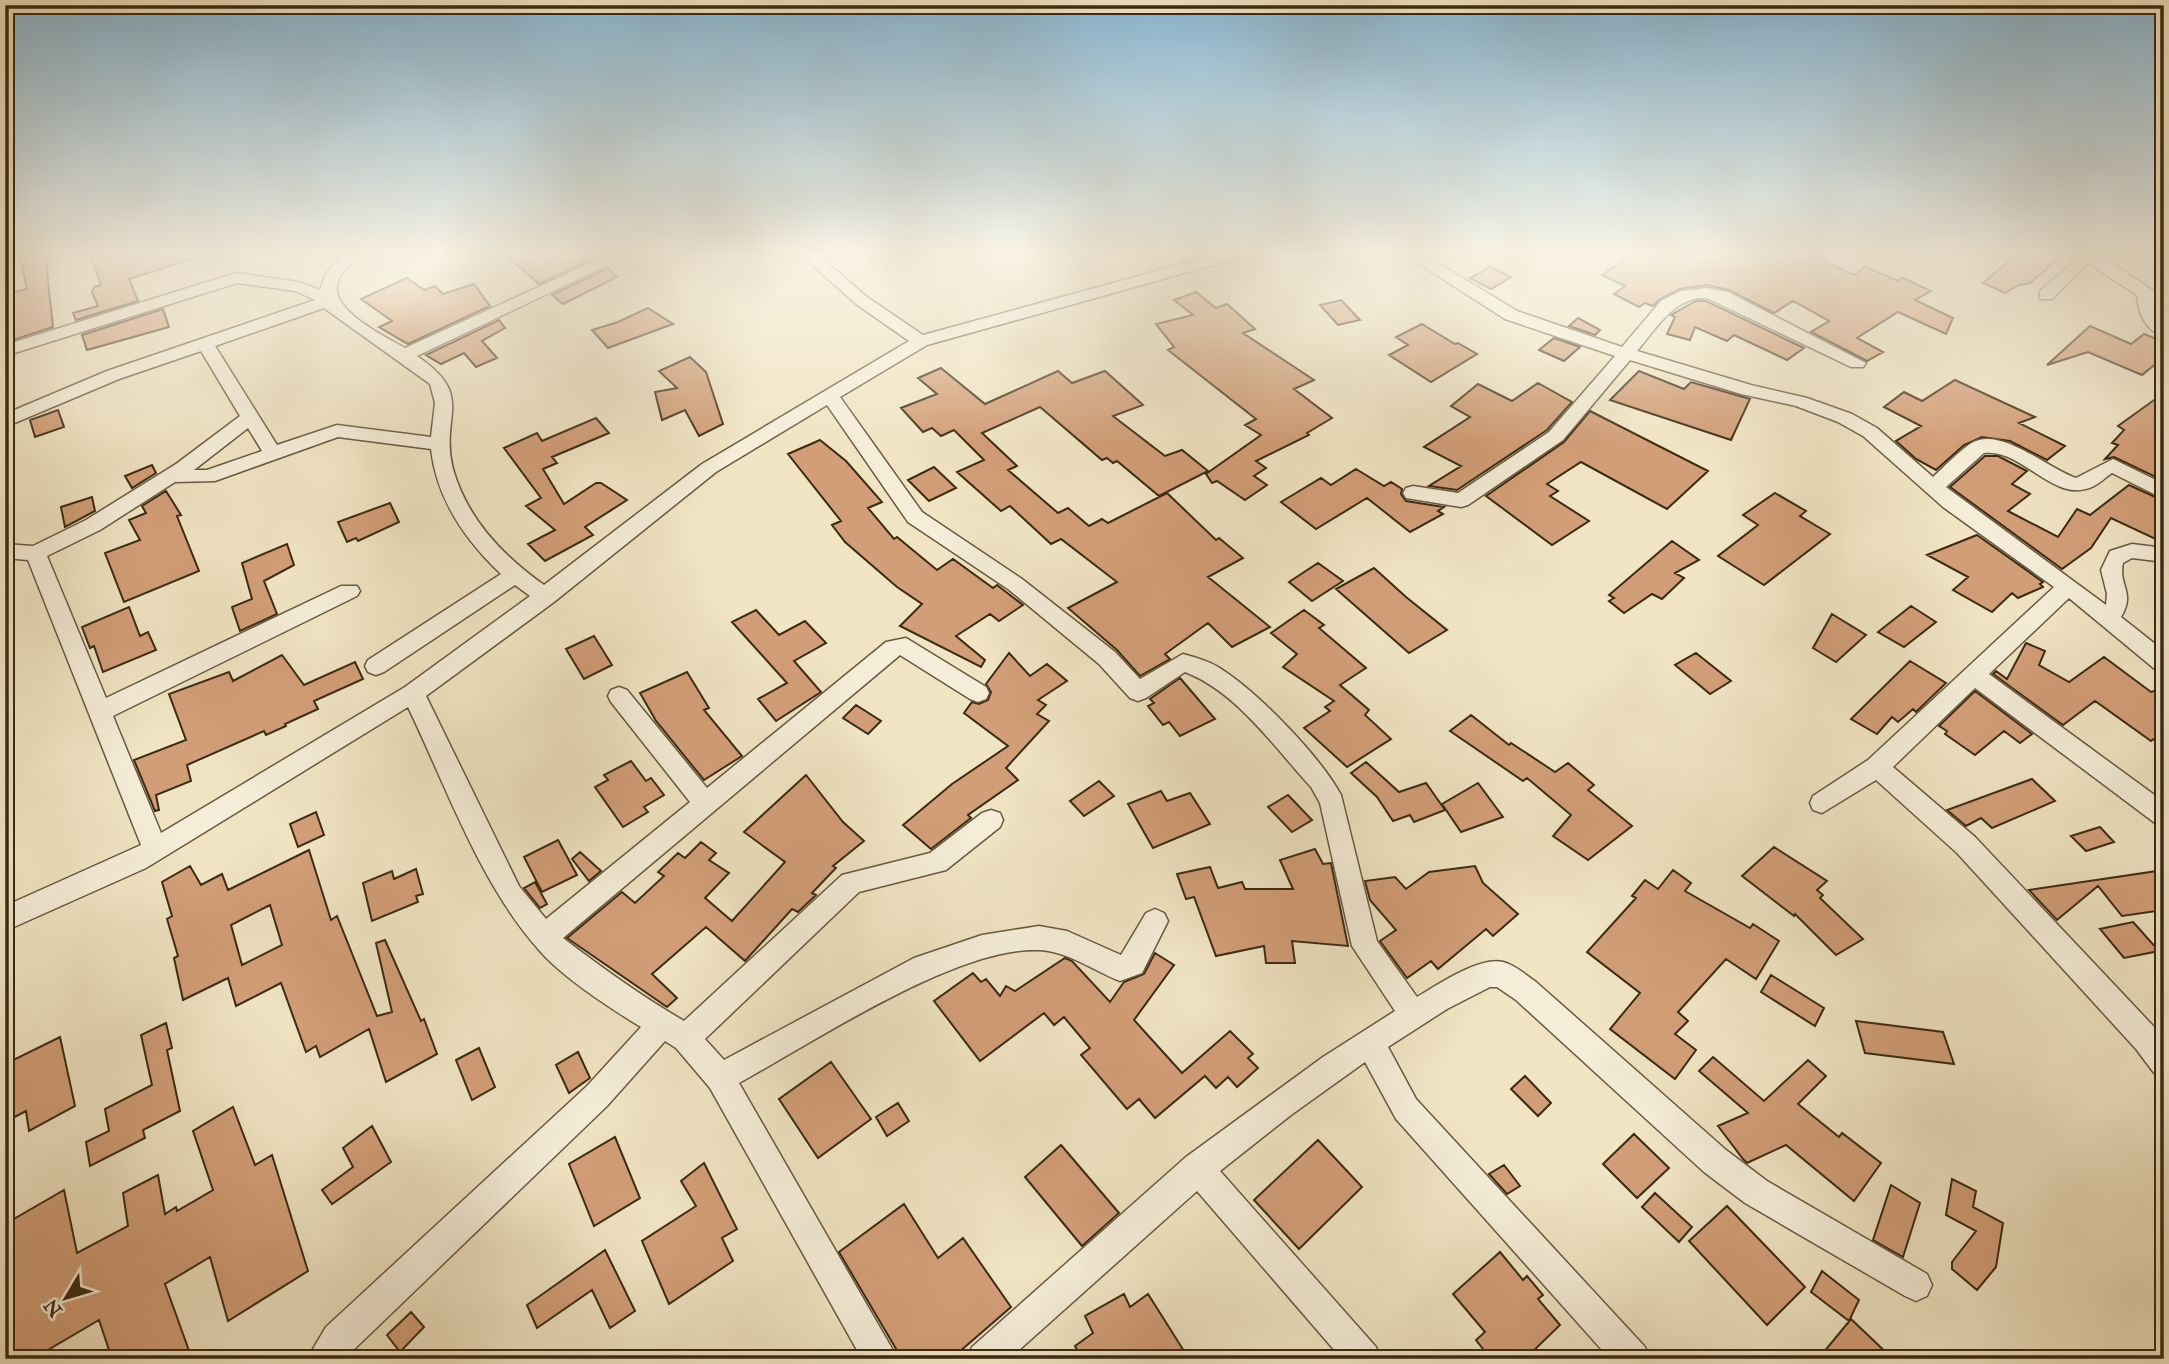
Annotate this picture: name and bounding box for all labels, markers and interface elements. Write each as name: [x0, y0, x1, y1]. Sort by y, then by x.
north arrow: [32, 1262, 102, 1332]
text: N: [39, 1295, 67, 1322]

